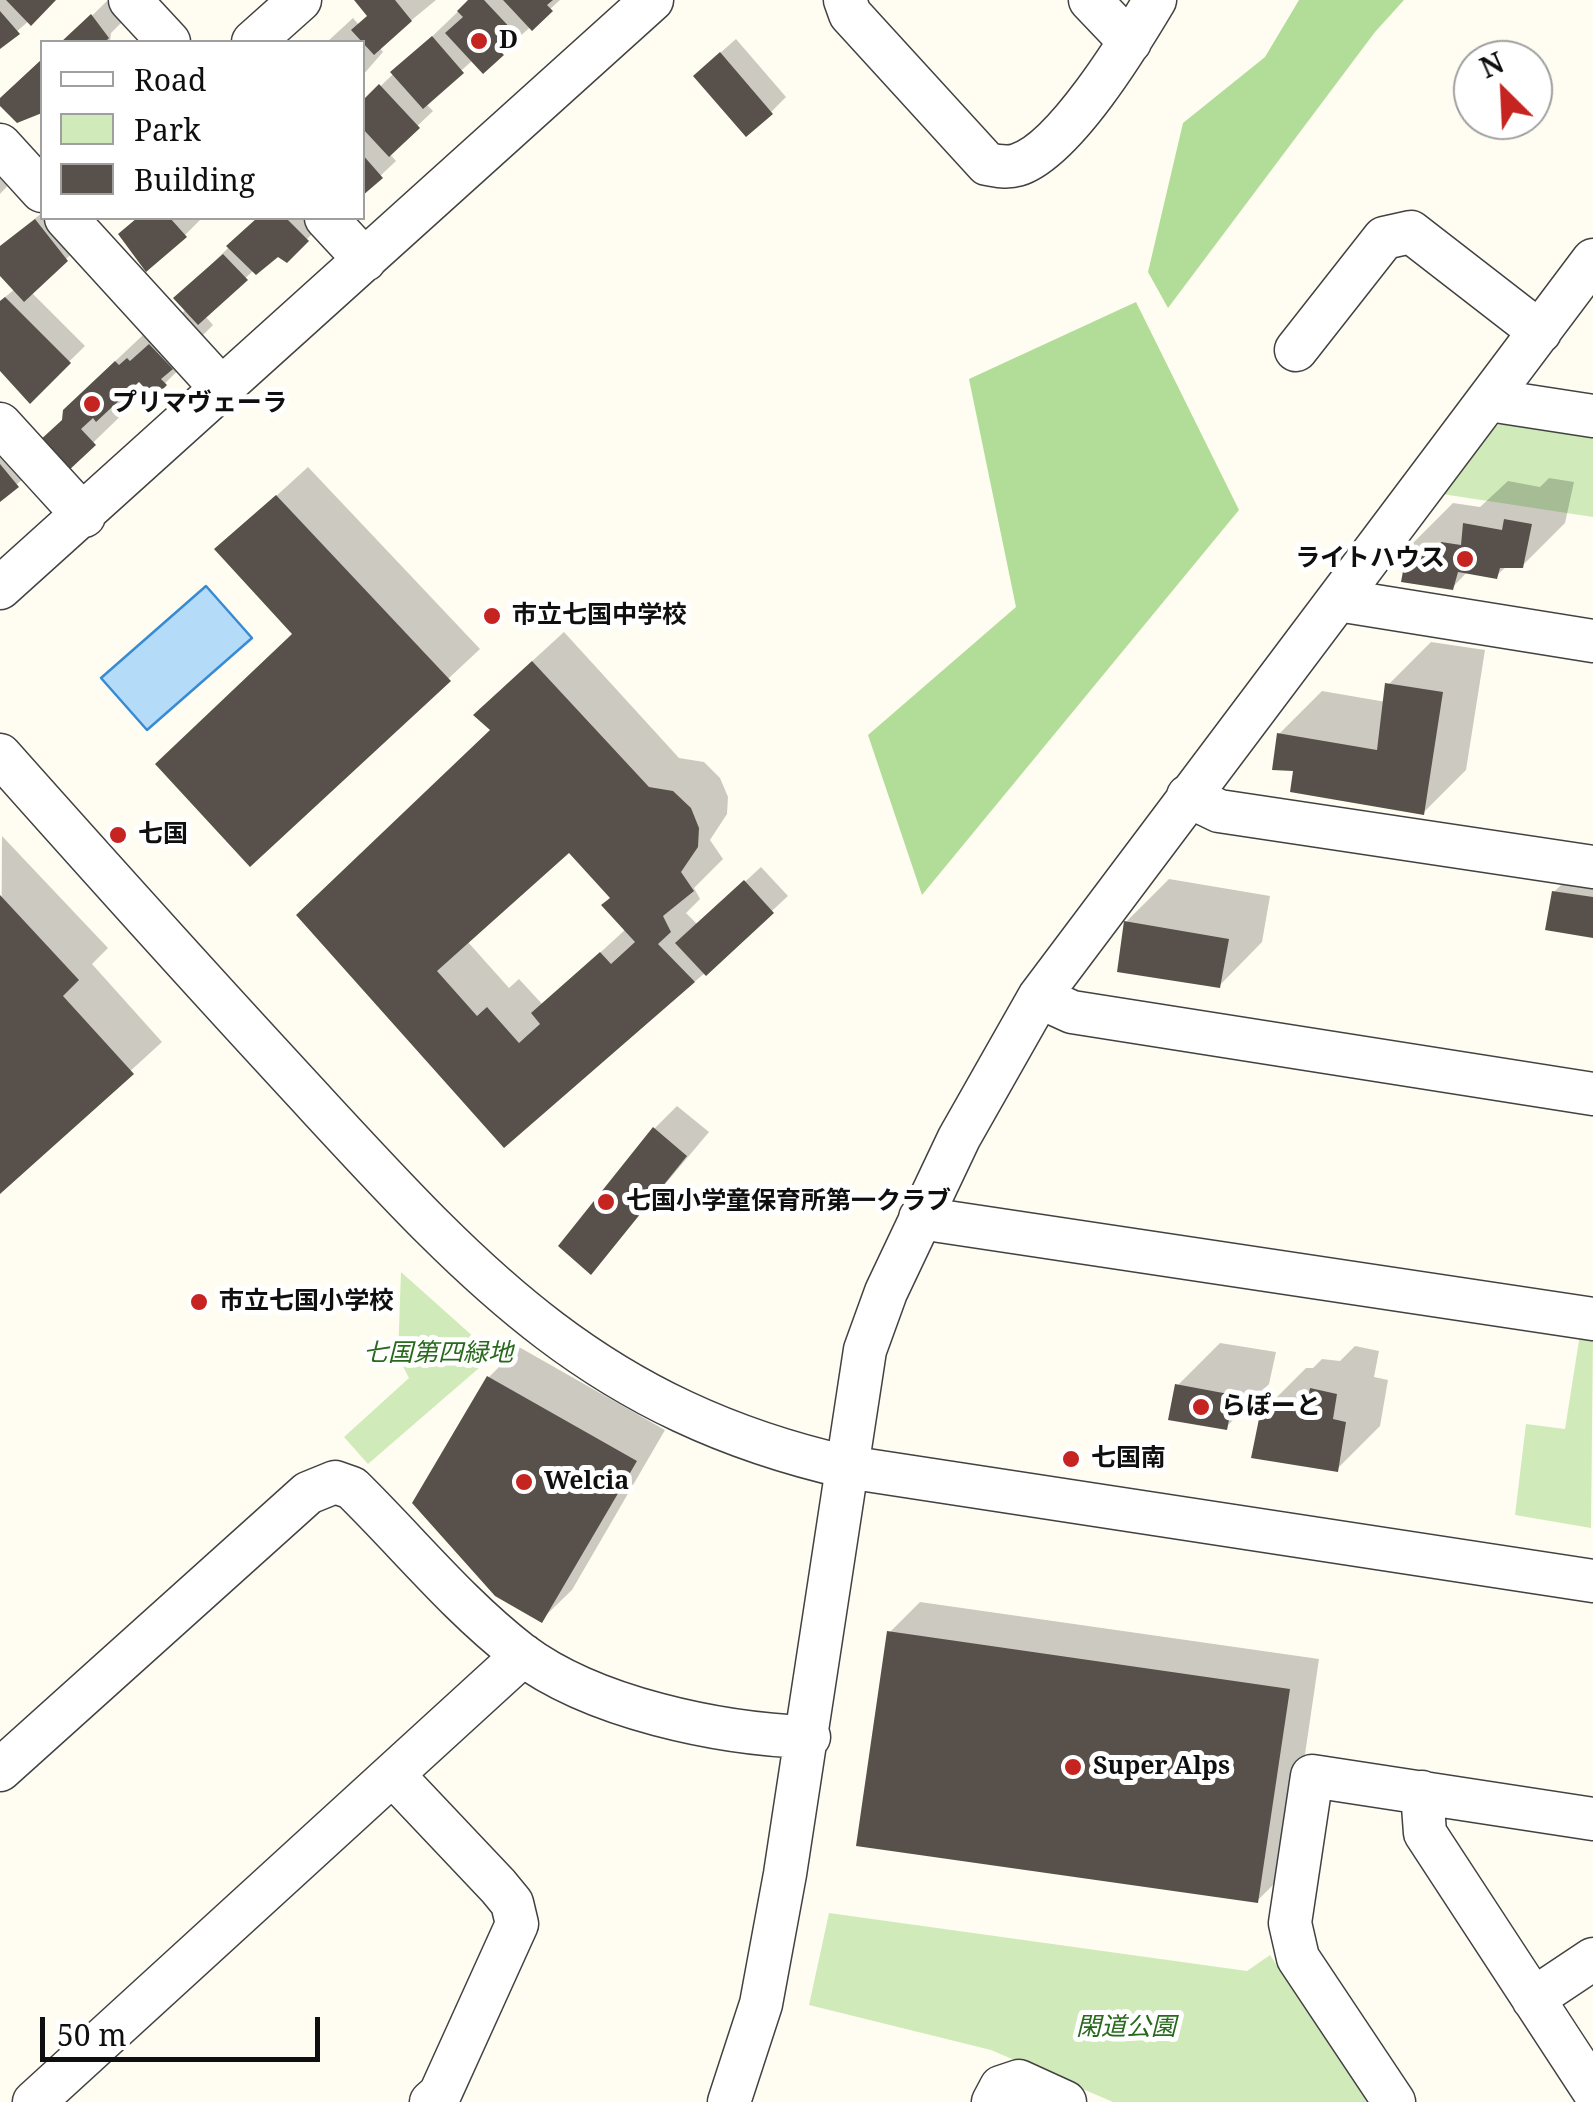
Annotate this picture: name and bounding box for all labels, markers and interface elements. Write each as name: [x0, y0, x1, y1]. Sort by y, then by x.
place label: D: [499, 26, 518, 56]
marker: D: [468, 30, 490, 52]
legend: [40, 40, 365, 220]
north arrow: [1453, 40, 1553, 140]
text: N: [1474, 43, 1509, 86]
text: Road: [134, 59, 206, 100]
text: Park: [134, 109, 201, 150]
text: Building: [134, 159, 255, 200]
place label: プリマヴェーラ: [112, 389, 287, 419]
marker: プリマヴェーラ: [81, 393, 103, 415]
place label: ライトハウス: [1295, 544, 1445, 574]
marker: ライトハウス: [1454, 548, 1476, 570]
place label: 市立七国中学校: [512, 601, 687, 631]
marker: 市立七国中学校: [481, 605, 503, 627]
place label: 七国: [138, 820, 188, 850]
marker: 七国: [107, 824, 129, 846]
place label: 七国小学童保育所第一クラブ: [626, 1187, 951, 1217]
marker: 七国小学童保育所第一クラブ: [595, 1191, 617, 1213]
place label: 市立七国小学校: [219, 1287, 394, 1317]
marker: 市立七国小学校: [188, 1291, 210, 1313]
park label: 七国第四緑地: [363, 1339, 513, 1369]
place label: らぽーと: [1221, 1392, 1321, 1422]
marker: らぽーと: [1190, 1396, 1212, 1418]
place label: 七国南: [1091, 1444, 1166, 1474]
marker: 七国南: [1060, 1448, 1082, 1470]
place label: Welcia: [544, 1467, 629, 1497]
marker: Welcia: [513, 1471, 535, 1493]
place label: Super Alps: [1093, 1752, 1230, 1782]
marker: Super Alps: [1062, 1756, 1084, 1778]
scale bar: [45, 1997, 325, 2059]
park label: 閑道公園: [1076, 2013, 1176, 2043]
text: 50 m: [57, 2014, 127, 2055]

